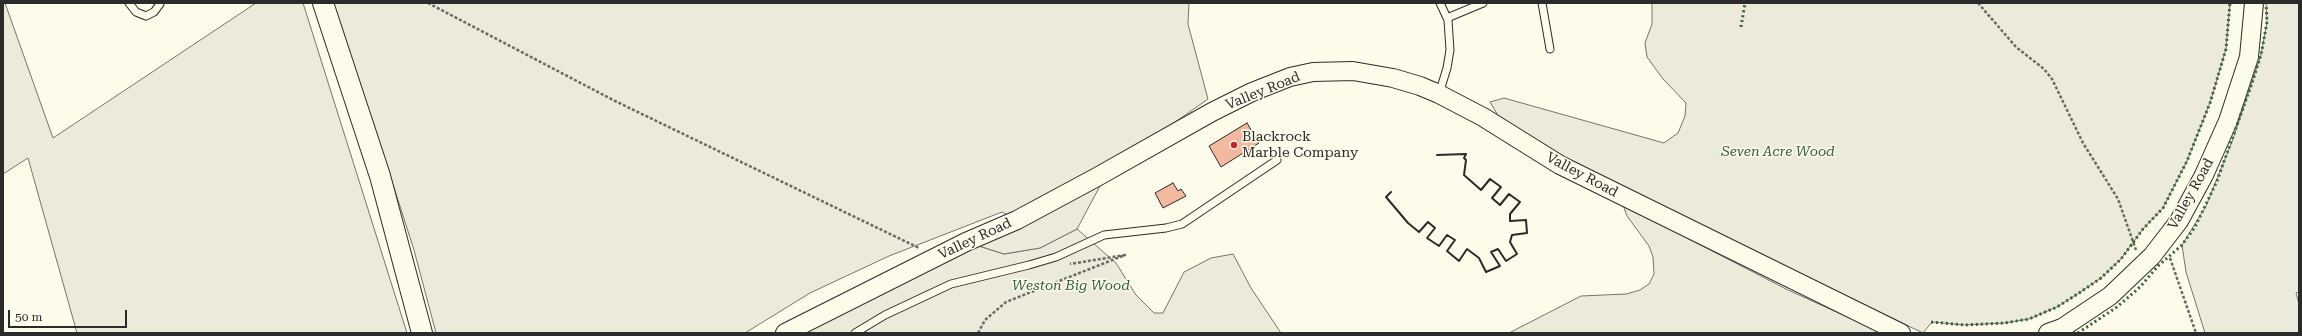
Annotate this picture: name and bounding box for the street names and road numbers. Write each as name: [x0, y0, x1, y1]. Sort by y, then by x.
street label: Valley Road: [1223, 68, 1303, 114]
street label: Valley Road: [1543, 149, 1621, 201]
street label: Valley Road: [2165, 155, 2217, 233]
street label: Valley Road: [936, 215, 1014, 263]

